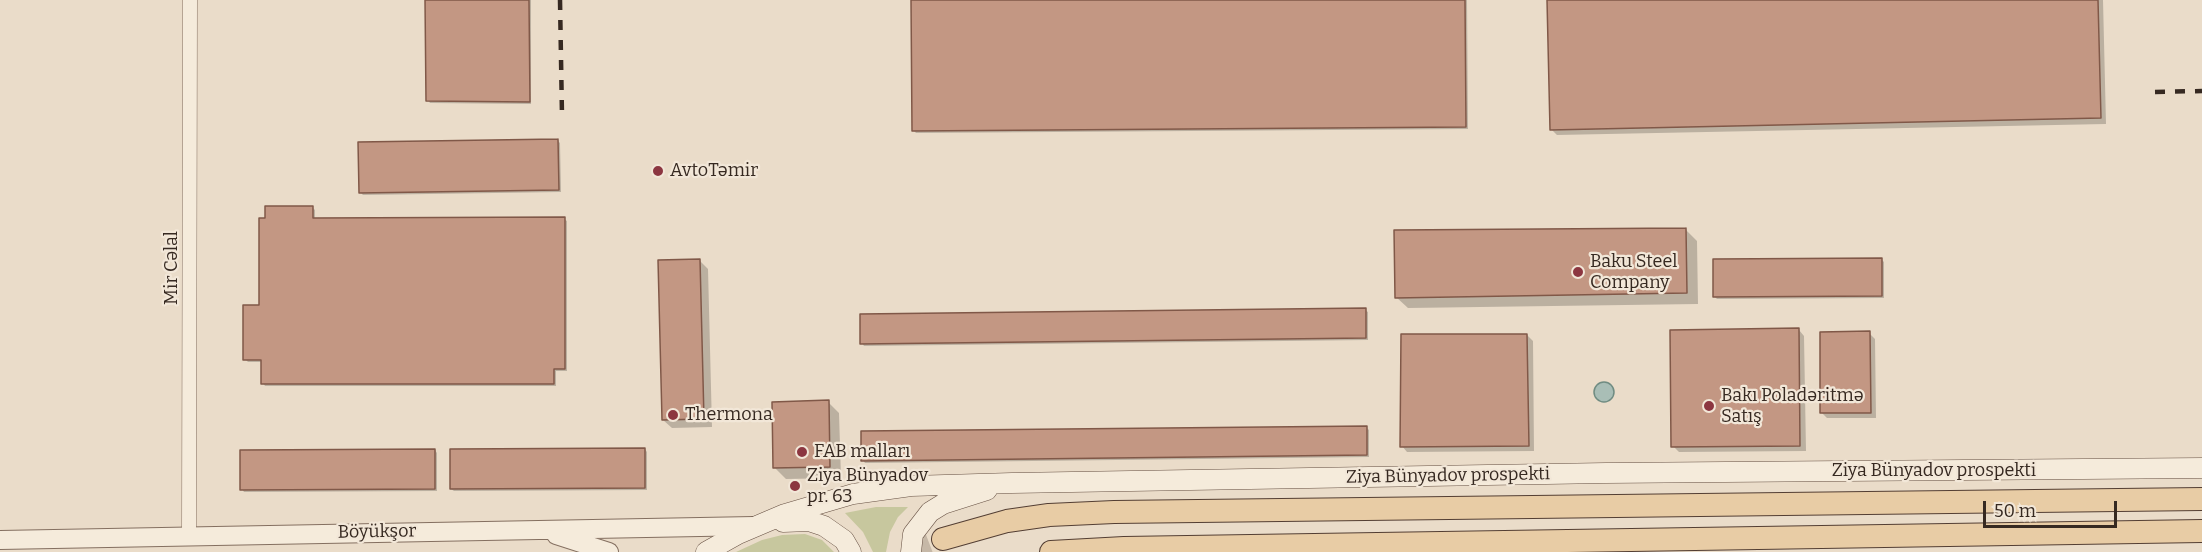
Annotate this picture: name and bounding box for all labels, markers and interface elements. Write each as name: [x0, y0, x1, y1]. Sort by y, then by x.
place label: AvtoTəmir: [670, 160, 758, 182]
marker: AvtoTəmir: [651, 164, 665, 178]
street label: Mir Cəlal: [161, 231, 183, 305]
place label: Baku Steel Company: [1590, 251, 1677, 294]
marker: Baku Steel Company: [1571, 265, 1585, 279]
place label: Bakı Poladəritmə Satış: [1721, 385, 1864, 428]
marker: Bakı Poladəritmə Satış: [1702, 399, 1716, 413]
place label: Thermona: [685, 404, 773, 426]
marker: Thermona: [666, 408, 680, 422]
place label: FAB malları: [814, 441, 910, 463]
marker: FAB malları: [795, 445, 809, 459]
street label: Ziya Bünyadov prospekti: [1832, 460, 2036, 482]
street label: Ziya Bünyadov prospekti: [1346, 463, 1550, 489]
place label: Ziya Bünyadov pr. 63: [807, 465, 928, 508]
marker: Ziya Bünyadov pr. 63: [788, 479, 802, 493]
scale bar: [1986, 489, 2120, 527]
text: 50 m: [1994, 500, 2036, 522]
street label: Böyükşor: [337, 521, 417, 543]

